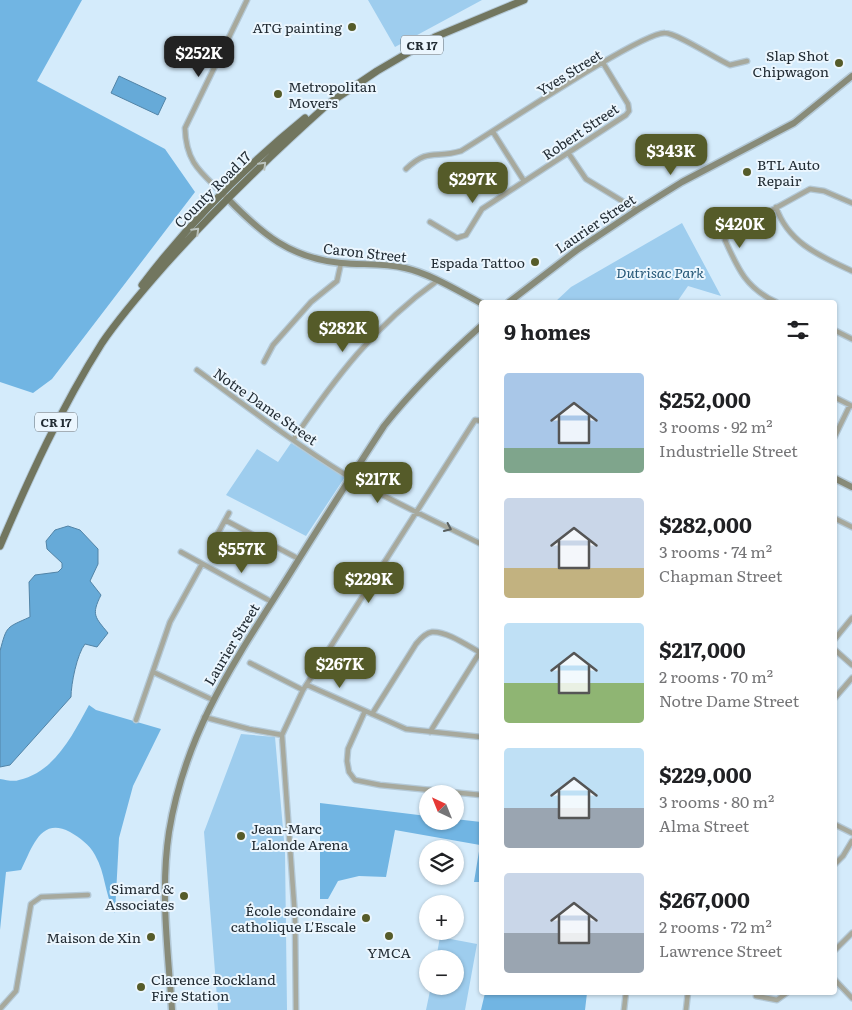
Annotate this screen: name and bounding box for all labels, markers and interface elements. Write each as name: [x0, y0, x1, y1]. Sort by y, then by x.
place label: ATG painting: [253, 17, 342, 37]
marker: ATG painting: [346, 21, 358, 33]
pin: $252K: [164, 36, 234, 78]
road number: CR 17: [401, 36, 443, 54]
text: $252K: [175, 40, 223, 64]
street label: Yves Street: [533, 44, 606, 100]
place label: Slap Shot Chipwagon: [753, 45, 829, 81]
marker: Slap Shot Chipwagon: [833, 57, 845, 69]
place label: Metropolitan Movers: [288, 76, 377, 112]
marker: Metropolitan Movers: [272, 88, 284, 100]
street label: Robert Street: [538, 98, 622, 164]
pin: $343K: [636, 134, 706, 176]
text: $343K: [646, 138, 696, 162]
street label: County Road 17: [169, 146, 255, 232]
place label: BTL Auto Repair: [757, 154, 820, 190]
one-way arrow: [257, 161, 266, 170]
pin: $297K: [438, 162, 508, 204]
text: $297K: [449, 166, 497, 190]
marker: BTL Auto Repair: [741, 166, 753, 178]
street label: Laurier Street: [551, 189, 639, 257]
pin: $420K: [705, 206, 775, 249]
text: $420K: [715, 211, 765, 235]
one-way arrow: [190, 228, 199, 237]
street label: Caron Street: [322, 238, 408, 266]
place label: Espada Tattoo: [431, 252, 525, 272]
marker: Espada Tattoo: [529, 256, 541, 268]
park label: Dutrisac Park: [616, 262, 704, 282]
pin: $282K: [308, 310, 378, 353]
text: $282K: [319, 315, 367, 339]
text: 9 homes: [504, 315, 591, 346]
icon: filters: [784, 316, 812, 344]
street label: Notre Dame Street: [210, 363, 322, 450]
text: $252,000: [659, 383, 751, 414]
icon: home: [544, 393, 604, 453]
road number: CR 17: [35, 412, 77, 432]
text: 3 rooms · 92 m²: [659, 414, 773, 438]
text: Industrielle Street: [659, 438, 798, 462]
pin: $217K: [343, 462, 413, 504]
text: $217K: [355, 466, 401, 490]
text: $282,000: [659, 508, 752, 539]
icon: home: [544, 518, 604, 578]
one-way arrow: [443, 522, 452, 532]
pin: $557K: [207, 532, 277, 574]
text: $557K: [218, 536, 266, 560]
text: 3 rooms · 74 m²: [659, 539, 772, 563]
pin: $229K: [334, 562, 404, 604]
text: Chapman Street: [659, 563, 782, 587]
text: $229K: [345, 566, 393, 590]
street label: Laurier Street: [199, 599, 264, 689]
text: $217,000: [659, 633, 746, 664]
icon: home: [544, 643, 604, 703]
pin: $267K: [305, 646, 375, 689]
text: $267K: [316, 651, 364, 675]
text: 2 rooms · 70 m²: [659, 664, 773, 688]
text: Notre Dame Street: [659, 688, 799, 712]
text: $229,000: [659, 758, 752, 789]
icon: home: [544, 768, 604, 828]
north arrow: [419, 785, 464, 830]
map controls: [419, 785, 464, 995]
text: 3 rooms · 80 m²: [659, 789, 774, 813]
text: Alma Street: [659, 813, 749, 837]
place label: Jean-Marc Lalonde Arena: [251, 818, 349, 854]
marker: Jean-Marc Lalonde Arena: [235, 830, 247, 842]
button: layers: [419, 840, 464, 885]
place label: Simard & Associates: [105, 878, 174, 914]
text: $267,000: [659, 883, 750, 914]
marker: Simard & Associates: [178, 890, 190, 902]
icon: home: [544, 893, 604, 953]
button: +: [419, 895, 464, 940]
place label: École secondaire catholique L'Escale: [231, 900, 356, 936]
marker: École secondaire catholique L'Escale: [360, 912, 372, 924]
text: 2 rooms · 72 m²: [659, 914, 772, 938]
place label: Maison de Xin: [46, 927, 141, 947]
marker: YMCA: [383, 930, 395, 942]
marker: Maison de Xin: [145, 931, 157, 943]
text: Lawrence Street: [659, 938, 782, 962]
place label: YMCA: [367, 942, 411, 962]
button: −: [419, 950, 464, 995]
place label: Clarence Rockland Fire Station: [151, 969, 276, 1005]
marker: Clarence Rockland Fire Station: [135, 981, 147, 993]

